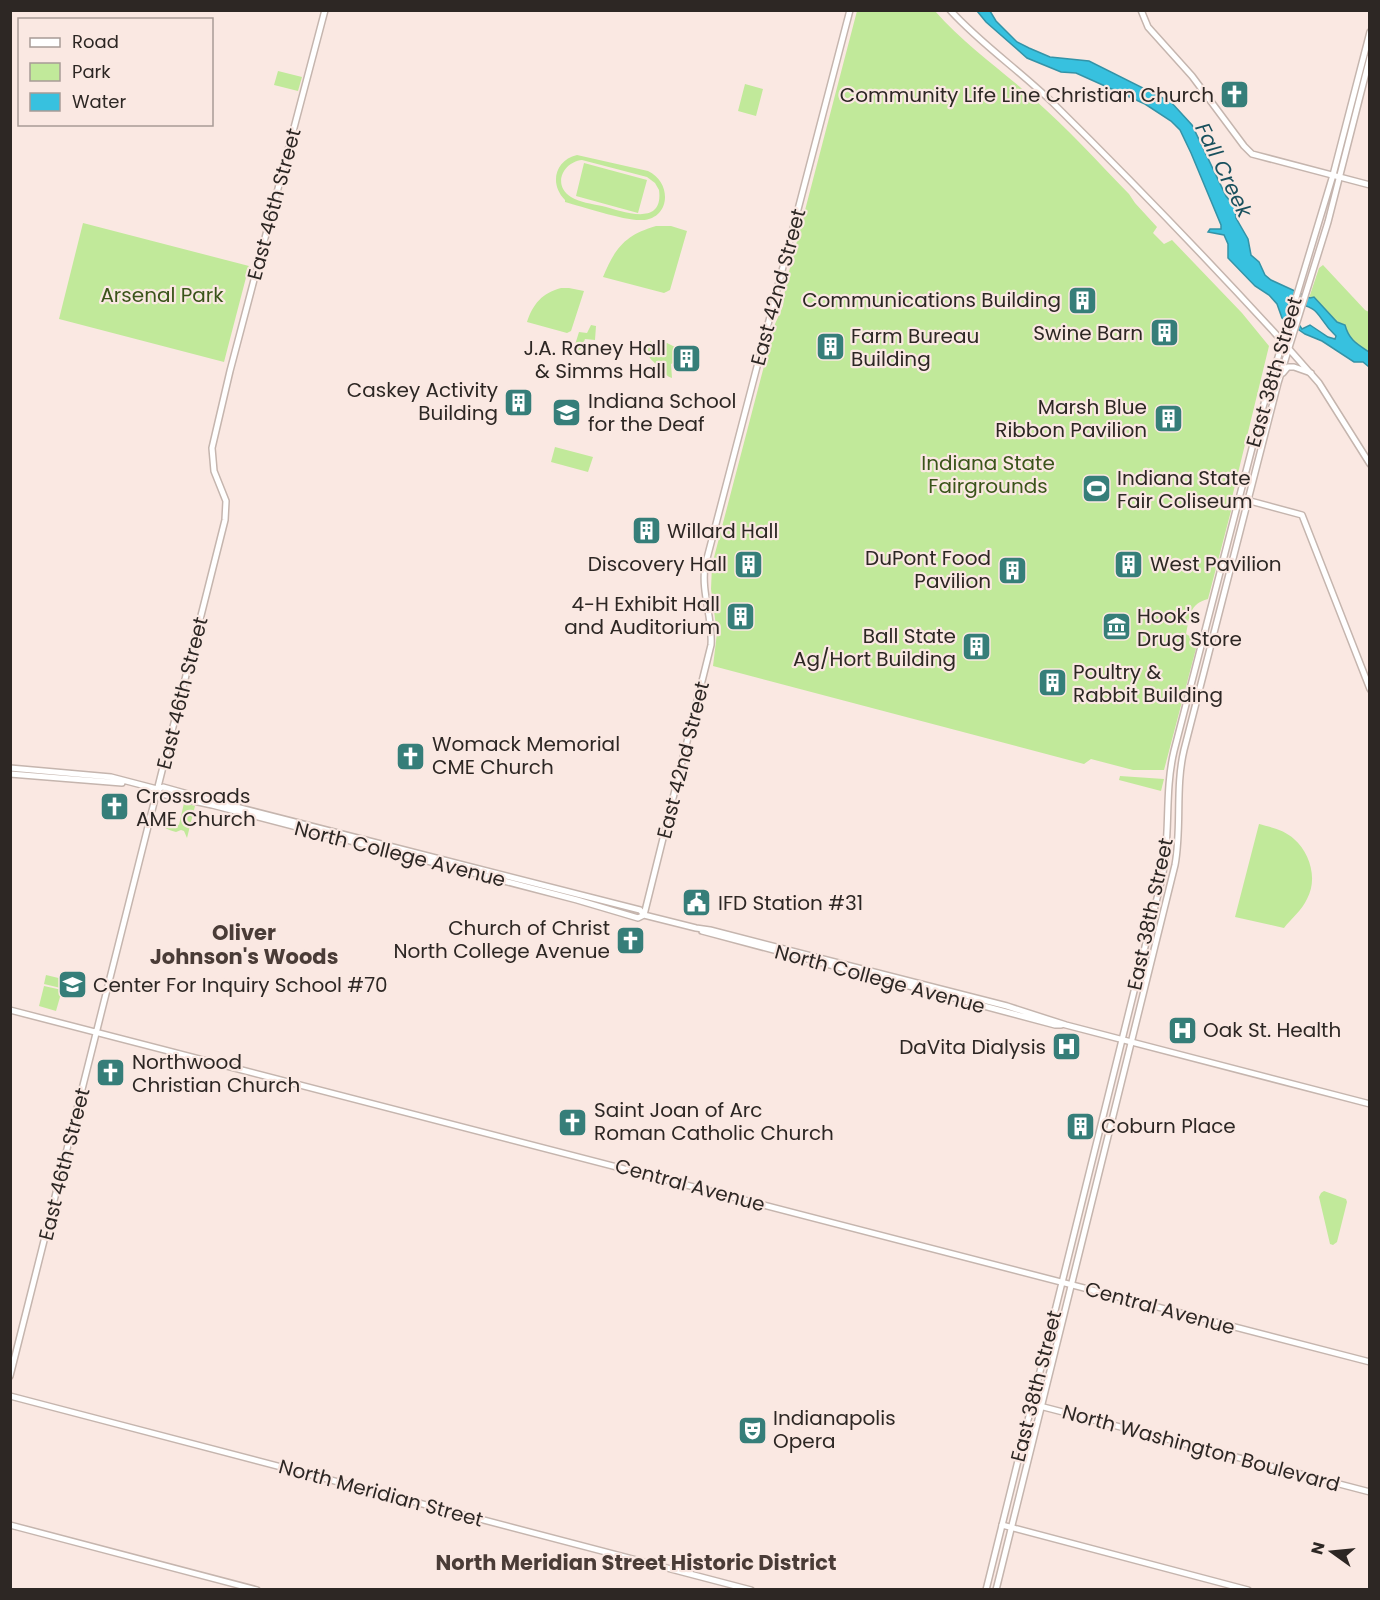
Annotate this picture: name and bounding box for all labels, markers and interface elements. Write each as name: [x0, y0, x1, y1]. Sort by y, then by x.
legend: [18, 18, 213, 126]
text: Road: [72, 29, 119, 54]
text: Park: [72, 59, 111, 84]
church icon: Community Life Line Christian Church: [1219, 79, 1251, 111]
place label: Community Life Line Christian Church: [840, 81, 1214, 109]
text: Water: [72, 89, 126, 114]
water label: Fall Creek: [1189, 118, 1260, 223]
street label: East 46th Street: [240, 125, 308, 283]
street label: East 42nd Street: [744, 206, 812, 368]
park label: Arsenal Park: [100, 281, 224, 309]
building icon: Communications Building: [1066, 284, 1098, 316]
place label: Communications Building: [802, 286, 1061, 314]
street label: East 38th Street: [1239, 294, 1309, 450]
building icon: Swine Barn: [1148, 317, 1180, 349]
place label: Swine Barn: [1033, 319, 1143, 347]
place label: Farm Bureau Building: [851, 322, 979, 373]
building icon: Farm Bureau Building: [814, 331, 846, 363]
place label: J.A. Raney Hall & Simms Hall: [524, 334, 666, 385]
building icon: J.A. Raney Hall & Simms Hall: [671, 343, 703, 375]
place label: Caskey Activity Building: [347, 376, 498, 427]
building icon: Caskey Activity Building: [503, 386, 535, 418]
place label: Indiana School for the Deaf: [588, 387, 737, 438]
place label: Marsh Blue Ribbon Pavilion: [995, 393, 1147, 444]
school or university icon: Indiana School for the Deaf: [551, 397, 583, 429]
building icon: Marsh Blue Ribbon Pavilion: [1152, 403, 1184, 435]
park label: Indiana State Fairgrounds: [921, 449, 1055, 500]
place label: Indiana State Fair Coliseum: [1117, 464, 1253, 515]
sports icon: Indiana State Fair Coliseum: [1080, 473, 1112, 505]
building icon: Willard Hall: [630, 515, 662, 547]
place label: Willard Hall: [667, 517, 778, 545]
place label: DuPont Food Pavilion: [865, 544, 991, 595]
building icon: Discovery Hall: [732, 548, 764, 580]
building icon: West Pavilion: [1113, 548, 1145, 580]
place label: Discovery Hall: [588, 550, 727, 578]
place label: West Pavilion: [1150, 550, 1282, 578]
building icon: DuPont Food Pavilion: [996, 554, 1028, 586]
place label: 4-H Exhibit Hall and Auditorium: [564, 590, 720, 641]
building icon: 4-H Exhibit Hall and Auditorium: [725, 600, 757, 632]
place label: Hook's Drug Store: [1137, 602, 1242, 653]
museum icon: Hook's Drug Store: [1100, 611, 1132, 643]
street label: East 46th Street: [150, 614, 214, 772]
place label: Ball State Ag/Hort Building: [793, 622, 956, 673]
building icon: Ball State Ag/Hort Building: [961, 631, 993, 663]
place label: Poultry & Rabbit Building: [1073, 658, 1223, 709]
building icon: Poultry & Rabbit Building: [1036, 667, 1068, 699]
street label: East 42nd Street: [650, 678, 716, 842]
place label: Womack Memorial CME Church: [432, 730, 620, 781]
church icon: Womack Memorial CME Church: [395, 740, 427, 772]
place label: Crossroads AME Church: [136, 782, 256, 833]
church icon: Crossroads AME Church: [99, 791, 131, 823]
street label: North College Avenue: [292, 814, 508, 894]
street label: East 38th Street: [1120, 835, 1180, 993]
public building icon: IFD Station #31: [681, 887, 713, 919]
place label: IFD Station #31: [718, 889, 863, 917]
place label: Church of Christ North College Avenue: [393, 914, 610, 965]
district label: Oliver Johnson's Woods: [150, 918, 338, 971]
church icon: Church of Christ North College Avenue: [615, 924, 647, 956]
street label: North College Avenue: [772, 937, 988, 1021]
school or university icon: Center For Inquiry School #70: [56, 969, 88, 1001]
place label: Center For Inquiry School #70: [93, 971, 388, 999]
hospital icon: Oak St. Health: [1166, 1014, 1198, 1046]
place label: Oak St. Health: [1203, 1016, 1341, 1044]
hospital icon: DaVita Dialysis: [1051, 1031, 1083, 1063]
place label: DaVita Dialysis: [899, 1033, 1046, 1061]
place label: Northwood Christian Church: [132, 1048, 300, 1099]
church icon: Northwood Christian Church: [95, 1057, 127, 1089]
street label: East 46th Street: [32, 1085, 96, 1243]
place label: Saint Joan of Arc Roman Catholic Church: [594, 1096, 834, 1147]
church icon: Saint Joan of Arc Roman Catholic Church: [557, 1106, 589, 1138]
building icon: Coburn Place: [1064, 1110, 1096, 1142]
place label: Coburn Place: [1101, 1112, 1236, 1140]
street label: Central Avenue: [612, 1152, 768, 1218]
street label: Central Avenue: [1082, 1275, 1238, 1341]
street label: East 38th Street: [1004, 1307, 1068, 1465]
street label: North Washington Boulevard: [1059, 1397, 1343, 1499]
place label: Indianapolis Opera: [773, 1404, 896, 1455]
theatre icon: Indianapolis Opera: [736, 1414, 768, 1446]
street label: North Meridian Street: [276, 1452, 486, 1534]
north arrow: [1302, 1522, 1362, 1582]
text: N: [1305, 1539, 1331, 1557]
district label: North Meridian Street Historic District: [436, 1548, 836, 1577]

